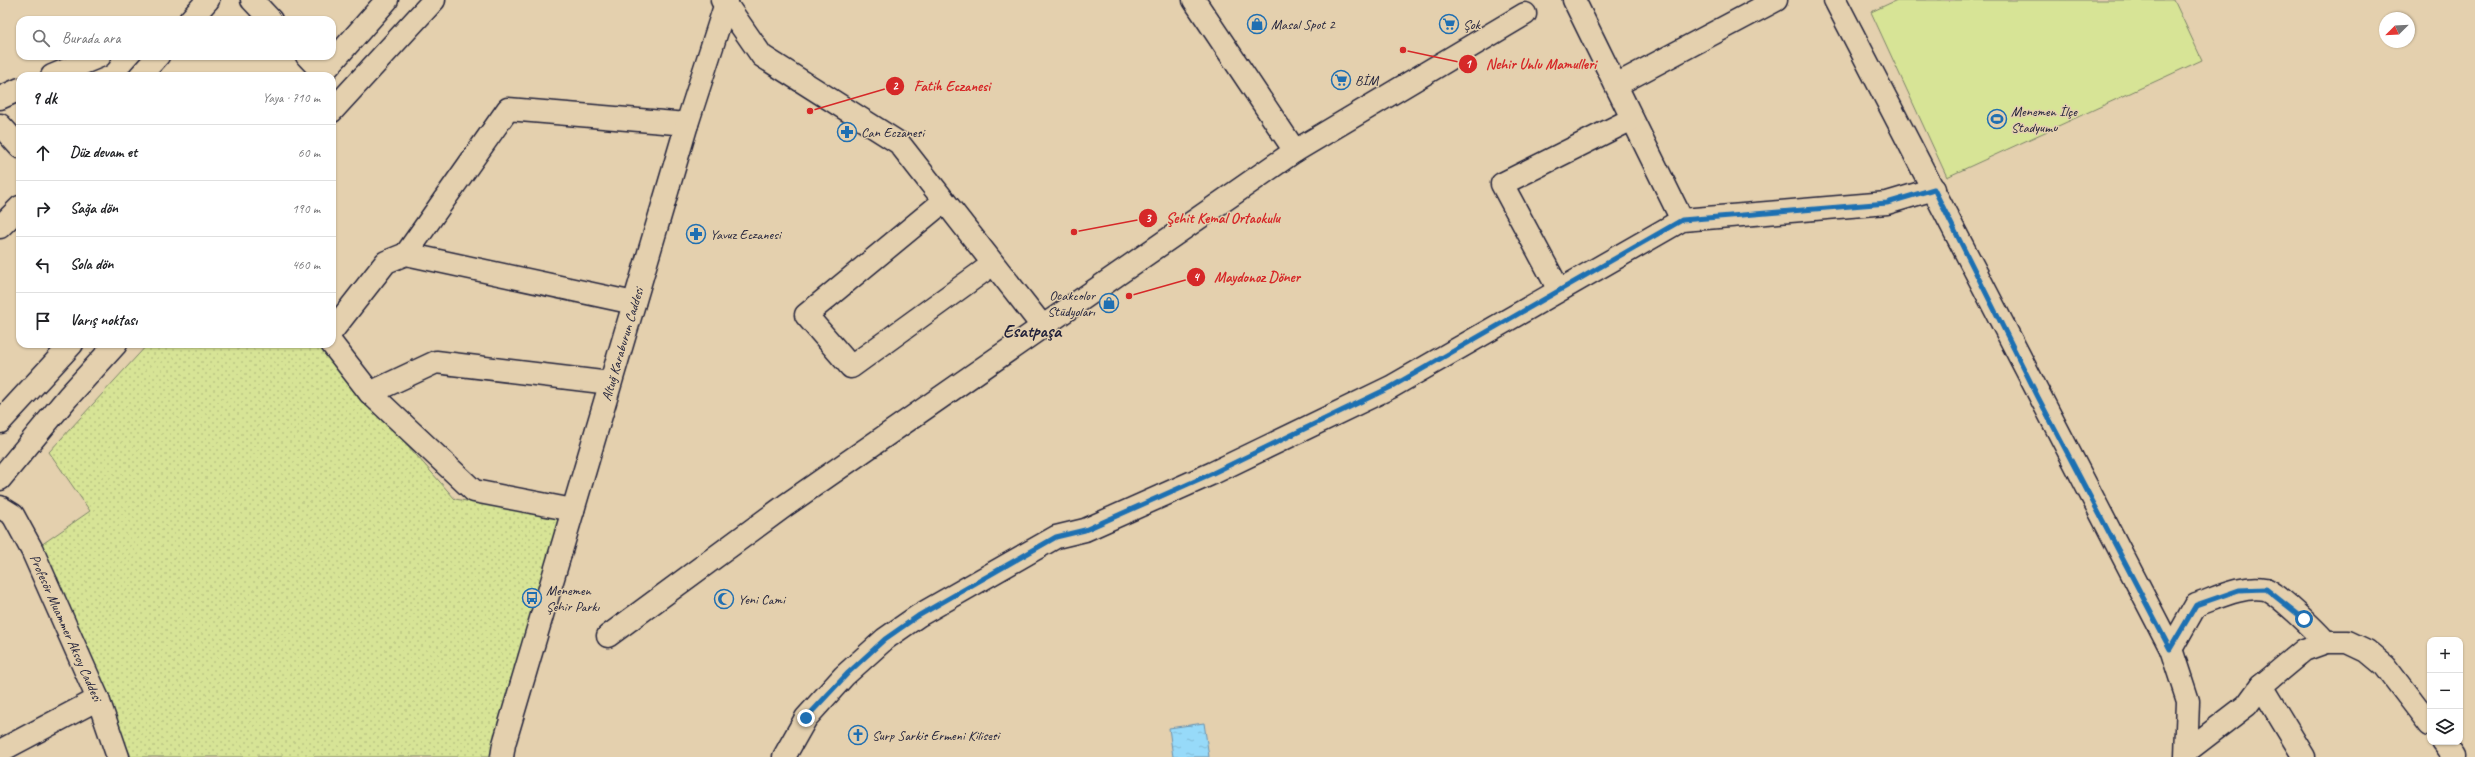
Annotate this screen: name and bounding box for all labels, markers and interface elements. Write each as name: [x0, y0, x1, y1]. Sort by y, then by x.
north arrow: [2379, 12, 2415, 48]
shop icon: Masal Spot 2: [1246, 13, 1268, 35]
supermarket icon: Şok: [1438, 13, 1460, 35]
search box: [16, 16, 336, 60]
place label: Masal Spot 2: [1271, 16, 1336, 33]
place label: Şok: [1463, 16, 1482, 33]
icon: search: [30, 27, 52, 49]
text: Burada ara: [62, 29, 120, 48]
callout: Nehir Unlu Mamulleri: [1458, 50, 1604, 77]
text: Nehir Unlu Mamulleri: [1486, 55, 1598, 74]
text: 1: [1465, 56, 1472, 72]
supermarket icon: BİM: [1330, 69, 1352, 91]
place label: BİM: [1355, 72, 1380, 89]
callout: Fatih Eczanesi: [885, 73, 998, 100]
text: Fatih Eczanesi: [914, 77, 992, 96]
text: 2: [892, 78, 899, 94]
text: 9 dk: [32, 88, 57, 109]
text: Yaya · 710 m: [263, 90, 320, 106]
place label: Menemen İlçe Stadyumu: [2011, 103, 2078, 136]
sports icon: Menemen İlçe Stadyumu: [1986, 108, 2008, 130]
pharmacy icon: Can Eczanesi: [836, 121, 858, 143]
place label: Can Eczanesi: [861, 124, 926, 141]
icon: ahead: [32, 142, 54, 164]
text: Düz devam et: [70, 143, 137, 162]
text: 60 m: [298, 145, 320, 161]
icon: right: [32, 198, 54, 220]
text: Sağa dön: [70, 199, 118, 218]
text: 190 m: [292, 201, 320, 217]
callout: Şehit Kemal Ortaokulu: [1138, 204, 1287, 231]
text: Şehit Kemal Ortaokulu: [1166, 209, 1281, 228]
text: 3: [1145, 210, 1152, 226]
pharmacy icon: Yavuz Eczanesi: [685, 223, 707, 245]
place label: Yavuz Eczanesi: [710, 226, 783, 243]
icon: left: [32, 254, 54, 276]
text: Sola dön: [70, 255, 113, 274]
text: 460 m: [292, 257, 320, 273]
callout: Maydonoz Döner: [1186, 263, 1308, 290]
text: Maydonoz Döner: [1214, 268, 1302, 287]
text: 4: [1193, 269, 1200, 285]
street label: Altuğ Karaburun Caddesi: [597, 283, 647, 403]
place label: Ocakcolor Stüdyoları: [1047, 287, 1096, 320]
shop icon: Ocakcolor Stüdyoları: [1098, 292, 1120, 314]
icon: arrive: [32, 310, 54, 332]
text: Varış noktası: [70, 311, 137, 330]
district label: Esatpaşa: [1003, 320, 1063, 342]
street label: Profesör Muammer Aksoy Caddesi: [26, 552, 107, 706]
place label: Menemen Şehir Parkı: [546, 582, 601, 615]
bus stop icon: Menemen Şehir Parkı: [521, 587, 543, 609]
mosque icon: Yeni Cami: [713, 588, 735, 610]
place label: Yeni Cami: [738, 591, 787, 608]
route start: [2295, 610, 2313, 628]
map controls: [2427, 637, 2463, 745]
button: +: [2427, 637, 2463, 673]
button: −: [2427, 673, 2463, 709]
route end: [797, 709, 815, 727]
button: layers: [2427, 709, 2463, 745]
church icon: Surp Sarkis Ermeni Kilisesi: [847, 724, 869, 746]
place label: Surp Sarkis Ermeni Kilisesi: [872, 727, 1002, 744]

